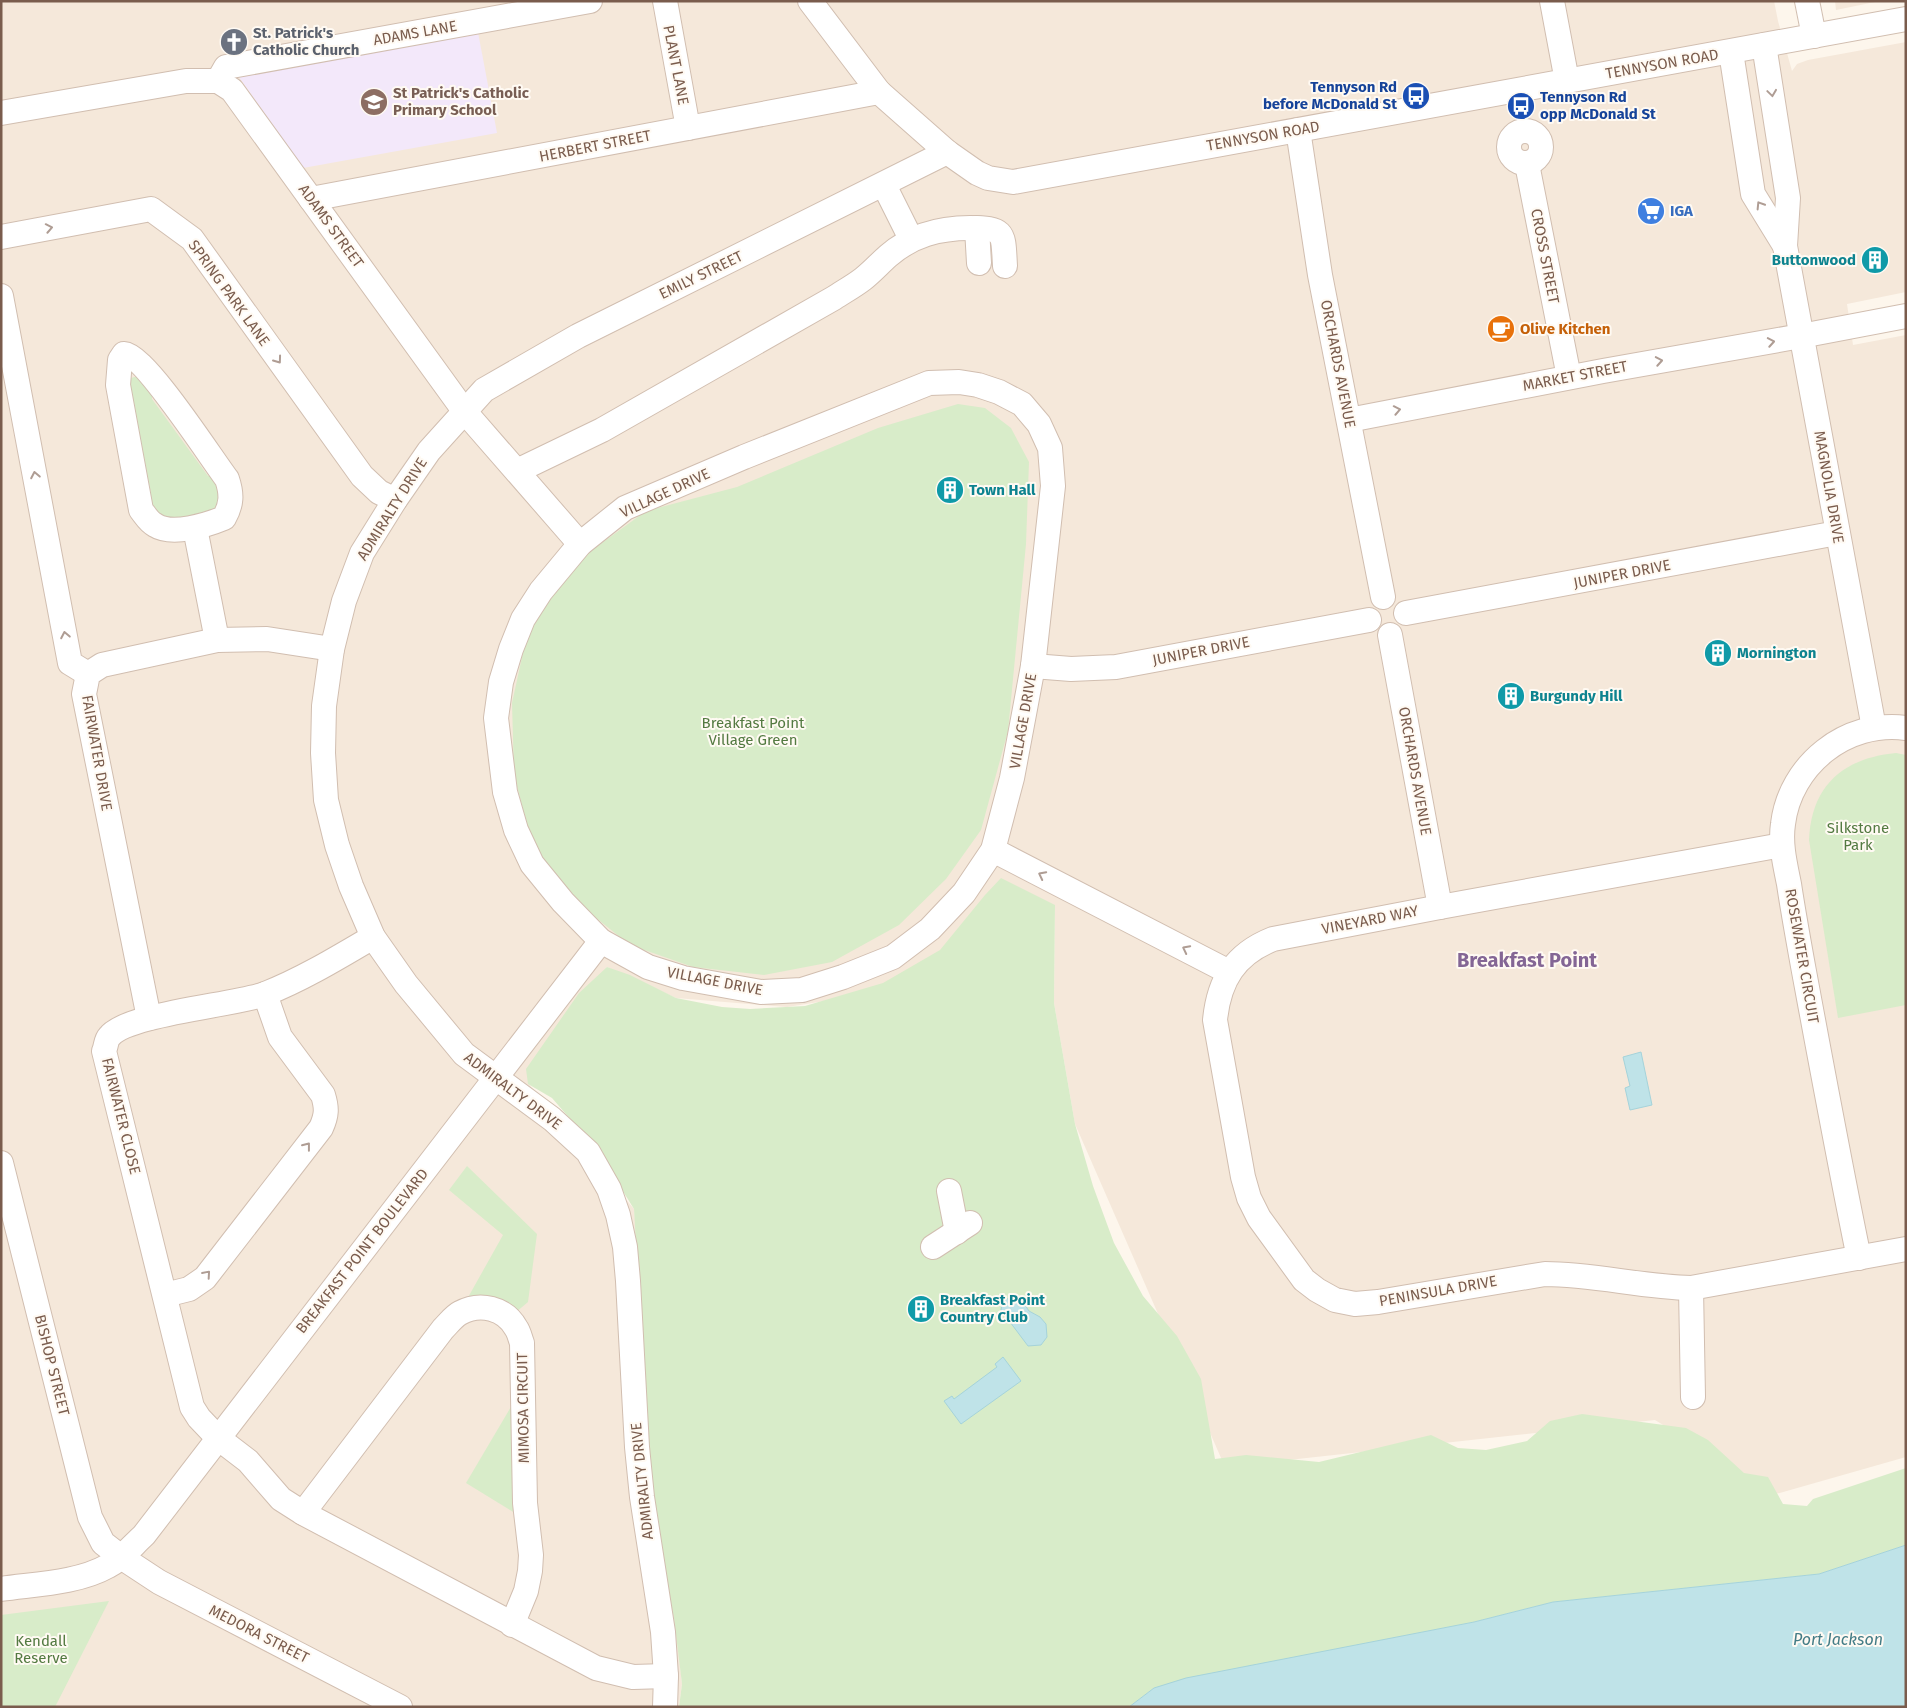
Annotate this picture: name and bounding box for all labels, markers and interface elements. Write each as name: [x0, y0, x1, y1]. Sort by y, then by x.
street label: ADAMS LANE: [372, 17, 458, 49]
street label: PLANT LANE: [659, 23, 693, 107]
place label: St. Patrick's Catholic Church: [253, 24, 359, 59]
church icon: St. Patrick's Catholic Church: [219, 27, 249, 57]
street label: TENNYSON ROAD: [1604, 45, 1720, 83]
place label: Tennyson Rd before McDonald St: [1263, 78, 1397, 113]
bus stop icon: Tennyson Rd before McDonald St: [1401, 81, 1431, 111]
place label: St Patrick's Catholic Primary School: [393, 84, 530, 119]
school or university icon: St Patrick's Catholic Primary School: [359, 87, 389, 117]
place label: Tennyson Rd opp McDonald St: [1540, 88, 1656, 123]
one-way arrow: [1766, 89, 1777, 97]
bus stop icon: Tennyson Rd opp McDonald St: [1506, 91, 1536, 121]
street label: TENNYSON ROAD: [1205, 117, 1321, 155]
street label: HERBERT STREET: [538, 126, 653, 166]
street label: ADAMS STREET: [295, 181, 367, 271]
supermarket icon: IGA: [1636, 196, 1666, 226]
one-way arrow: [1756, 201, 1766, 210]
place label: IGA: [1670, 202, 1694, 220]
street label: CROSS STREET: [1527, 207, 1563, 305]
one-way arrow: [45, 224, 54, 234]
street label: SPRING PARK LANE: [184, 236, 274, 350]
building icon: Buttonwood: [1860, 245, 1890, 275]
street label: EMILY STREET: [656, 247, 746, 303]
place label: Buttonwood: [1772, 251, 1856, 269]
street label: ORCHARDS AVENUE: [1317, 298, 1359, 430]
cafe icon: Olive Kitchen: [1486, 314, 1516, 344]
place label: Olive Kitchen: [1520, 320, 1610, 338]
one-way arrow: [1766, 337, 1775, 347]
one-way arrow: [272, 354, 281, 363]
one-way arrow: [1655, 356, 1664, 366]
street label: MARKET STREET: [1521, 357, 1629, 395]
one-way arrow: [1392, 406, 1401, 416]
street label: MAGNOLIA DRIVE: [1810, 429, 1848, 545]
street label: ADMIRALTY DRIVE: [353, 454, 431, 564]
street label: VILLAGE DRIVE: [617, 464, 713, 522]
one-way arrow: [30, 471, 41, 480]
building icon: Town Hall: [935, 475, 965, 505]
place label: Town Hall: [969, 481, 1036, 499]
street label: JUNIPER DRIVE: [1572, 556, 1672, 592]
one-way arrow: [60, 631, 71, 639]
street label: JUNIPER DRIVE: [1151, 633, 1251, 669]
building icon: Mornington: [1703, 638, 1733, 668]
place label: Mornington: [1737, 644, 1816, 662]
street label: VILLAGE DRIVE: [1006, 672, 1040, 770]
building icon: Burgundy Hill: [1496, 681, 1526, 711]
place label: Burgundy Hill: [1530, 687, 1623, 705]
street label: FAIRWATER DRIVE: [78, 694, 116, 812]
street label: ORCHARDS AVENUE: [1395, 705, 1435, 837]
park label: Breakfast Point Village Green: [702, 714, 805, 749]
park label: Silkstone Park: [1827, 819, 1889, 854]
one-way arrow: [1038, 871, 1047, 881]
street label: ROSEWATER CIRCUIT: [1781, 887, 1823, 1025]
street label: VINEYARD WAY: [1320, 902, 1421, 938]
one-way arrow: [1182, 945, 1191, 955]
district label: Breakfast Point: [1457, 948, 1597, 972]
street label: VILLAGE DRIVE: [666, 963, 764, 999]
street label: ADMIRALTY DRIVE: [461, 1048, 565, 1134]
street label: FAIRWATER CLOSE: [98, 1056, 144, 1176]
one-way arrow: [301, 1142, 310, 1152]
street label: BREAKFAST POINT BOULEVARD: [292, 1165, 432, 1337]
one-way arrow: [202, 1270, 211, 1279]
street label: PENINSULA DRIVE: [1378, 1272, 1498, 1310]
place label: Breakfast Point Country Club: [940, 1291, 1045, 1326]
building icon: Breakfast Point Country Club: [906, 1294, 936, 1324]
street label: BISHOP STREET: [31, 1313, 73, 1418]
street label: MIMOSA CIRCUIT: [513, 1352, 533, 1464]
street label: ADMIRALTY DRIVE: [627, 1422, 657, 1540]
street label: MEDORA STREET: [206, 1601, 312, 1667]
water label: Port Jackson: [1793, 1630, 1883, 1649]
park label: Kendall Reserve: [14, 1632, 68, 1667]

